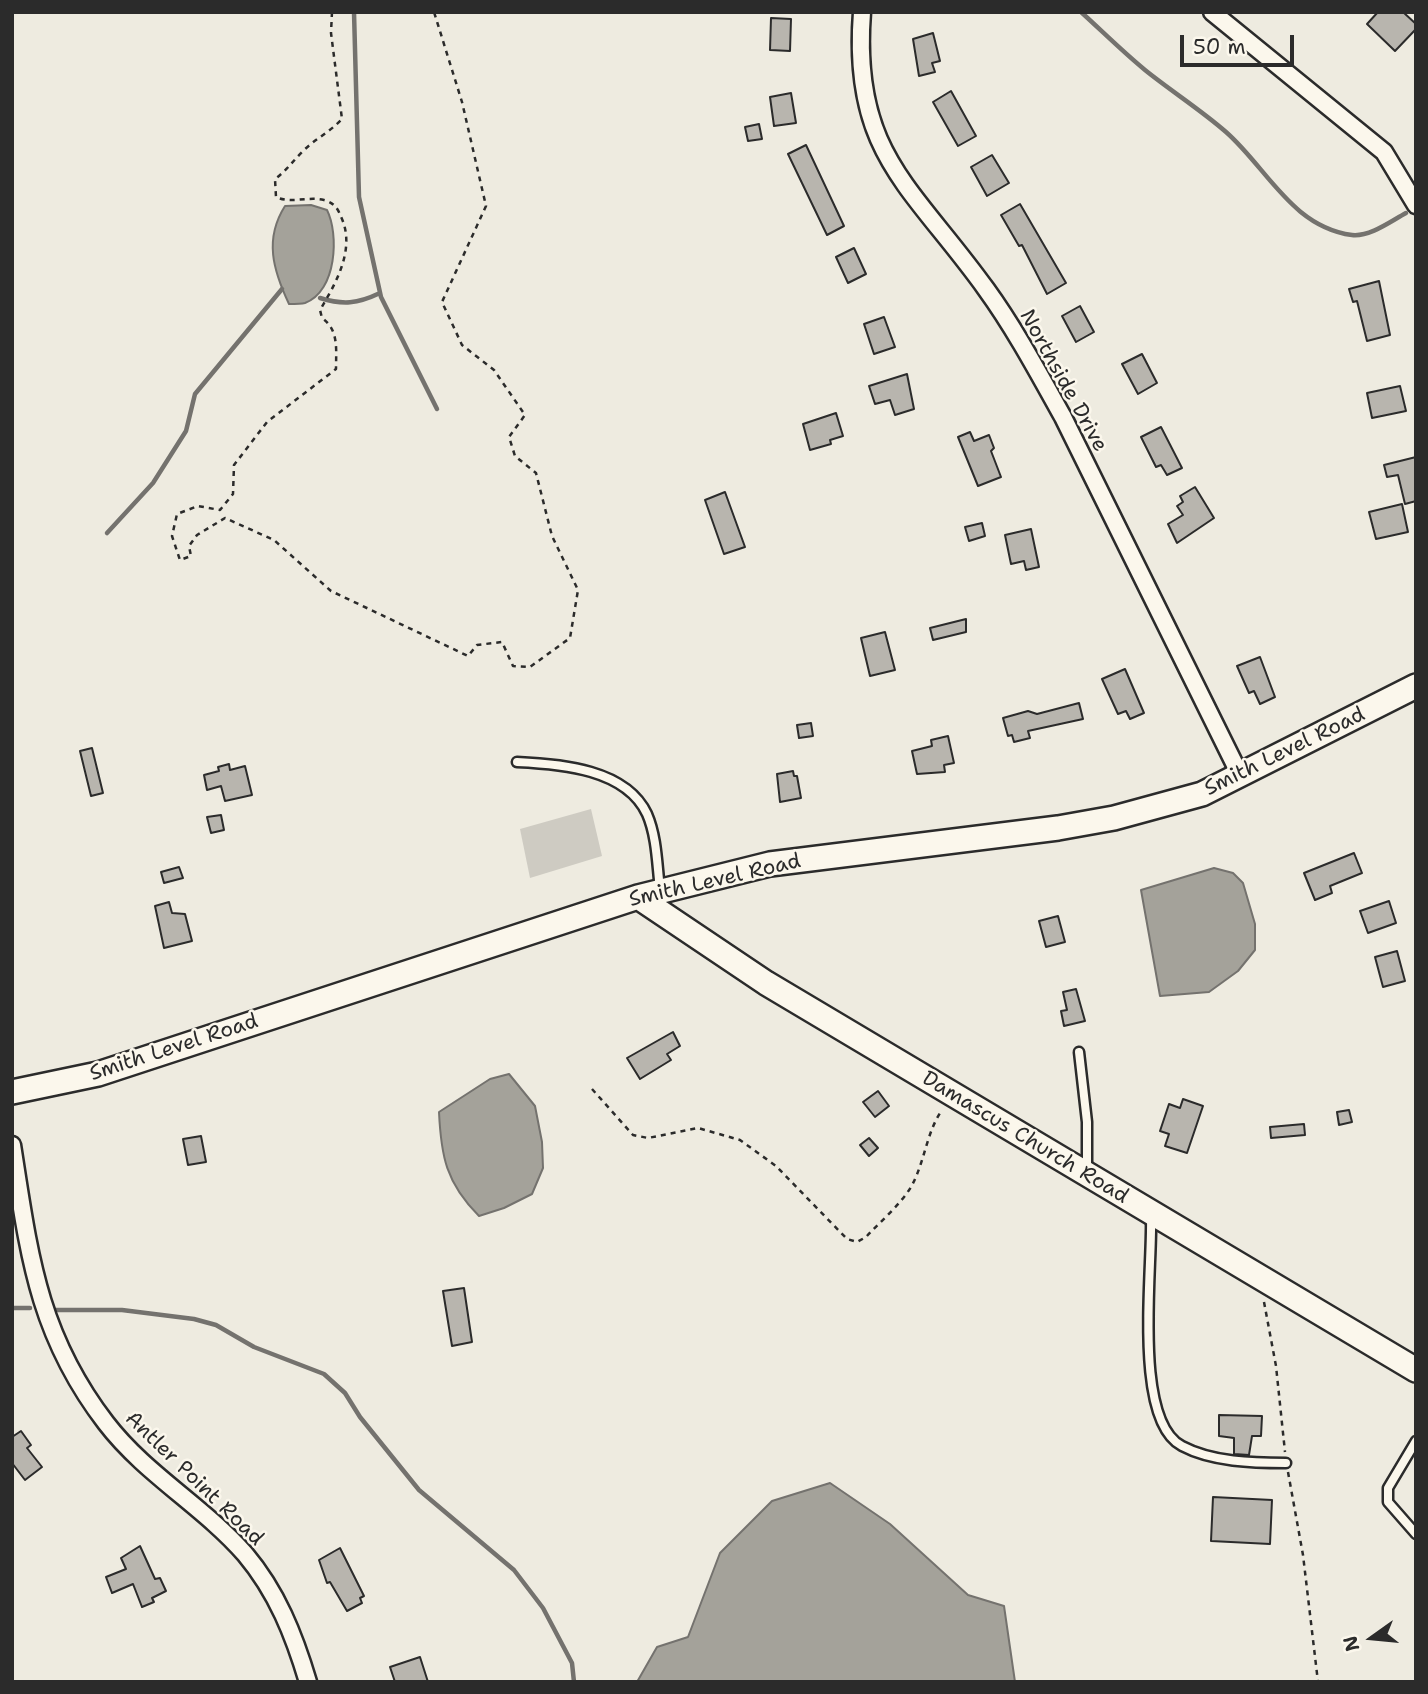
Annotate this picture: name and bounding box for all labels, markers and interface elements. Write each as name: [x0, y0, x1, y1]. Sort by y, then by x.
scale bar: [1183, 21, 1297, 65]
text: 50 m: [1193, 33, 1246, 61]
street label: Northside Drive: [1014, 306, 1112, 456]
street label: Smith Level Road: [1201, 702, 1369, 802]
street label: Smith Level Road: [627, 849, 803, 913]
street label: Smith Level Road: [87, 1009, 261, 1087]
street label: Damascus Church Road: [917, 1066, 1133, 1210]
street label: Antler Point Road: [119, 1406, 269, 1552]
north arrow: [1337, 1603, 1407, 1673]
text: N: [1337, 1633, 1365, 1654]

